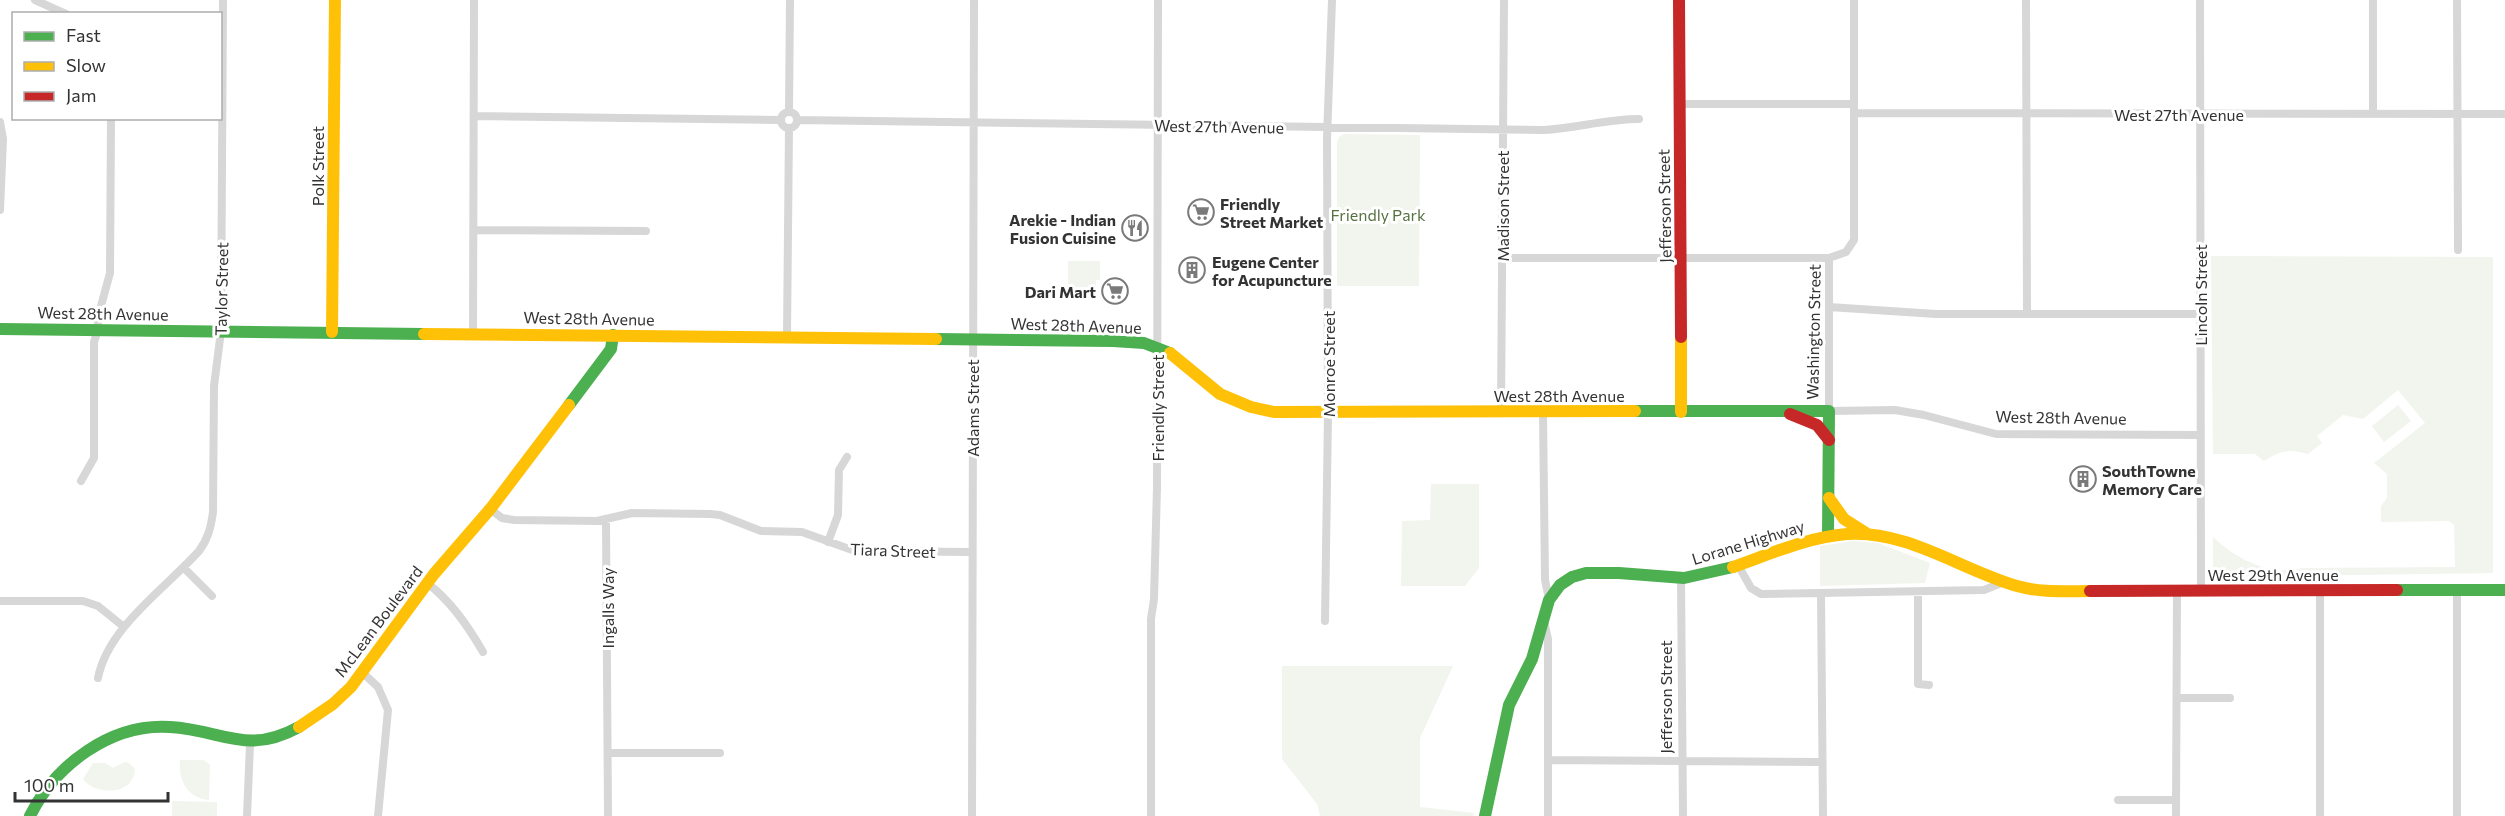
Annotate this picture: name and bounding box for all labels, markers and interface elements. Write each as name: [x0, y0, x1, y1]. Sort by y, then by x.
legend: [12, 12, 222, 120]
text: Fast: [66, 24, 101, 46]
text: Slow: [66, 54, 106, 76]
text: Jam: [66, 84, 96, 106]
street label: West 27th Avenue: [2114, 105, 2244, 124]
street label: West 27th Avenue: [1154, 115, 1284, 137]
street label: Polk Street: [308, 125, 327, 206]
street label: Jefferson Street: [1654, 149, 1674, 263]
street label: Madison Street: [1493, 150, 1512, 262]
place label: Friendly Street Market: [1220, 194, 1324, 231]
supermarket icon: Friendly Street Market: [1186, 197, 1216, 227]
park label: Friendly Park: [1330, 205, 1426, 224]
place label: Arekie - Indian Fusion Cuisine: [1009, 210, 1116, 247]
restaurant icon: Arekie - Indian Fusion Cuisine: [1120, 213, 1150, 243]
street label: Taylor Street: [211, 242, 231, 336]
street label: Lincoln Street: [2191, 244, 2210, 346]
place label: Eugene Center for Acupuncture: [1212, 252, 1332, 289]
building icon: Eugene Center for Acupuncture: [1177, 255, 1207, 285]
street label: Washington Street: [1802, 264, 1824, 400]
supermarket icon: Dari Mart: [1100, 276, 1130, 306]
place label: Dari Mart: [1025, 282, 1096, 301]
street label: West 28th Avenue: [37, 302, 169, 324]
street label: West 28th Avenue: [523, 307, 655, 329]
street label: Monroe Street: [1319, 310, 1338, 417]
street label: West 28th Avenue: [1010, 313, 1142, 337]
street label: Friendly Street: [1148, 354, 1167, 461]
street label: Adams Street: [963, 359, 982, 457]
street label: West 28th Avenue: [1493, 386, 1625, 405]
street label: West 28th Avenue: [1995, 406, 2127, 428]
place label: SouthTowne Memory Care: [2102, 461, 2202, 498]
building icon: SouthTowne Memory Care: [2068, 464, 2098, 494]
street label: Lorane Highway: [1689, 516, 1807, 568]
street label: Tiara Street: [850, 539, 937, 561]
street label: McLean Boulevard: [330, 562, 426, 680]
street label: West 29th Avenue: [2207, 565, 2339, 584]
street label: Ingalls Way: [598, 568, 617, 648]
street label: Jefferson Street: [1656, 640, 1675, 754]
scale bar: [15, 765, 168, 803]
text: 100 m: [24, 774, 74, 796]

